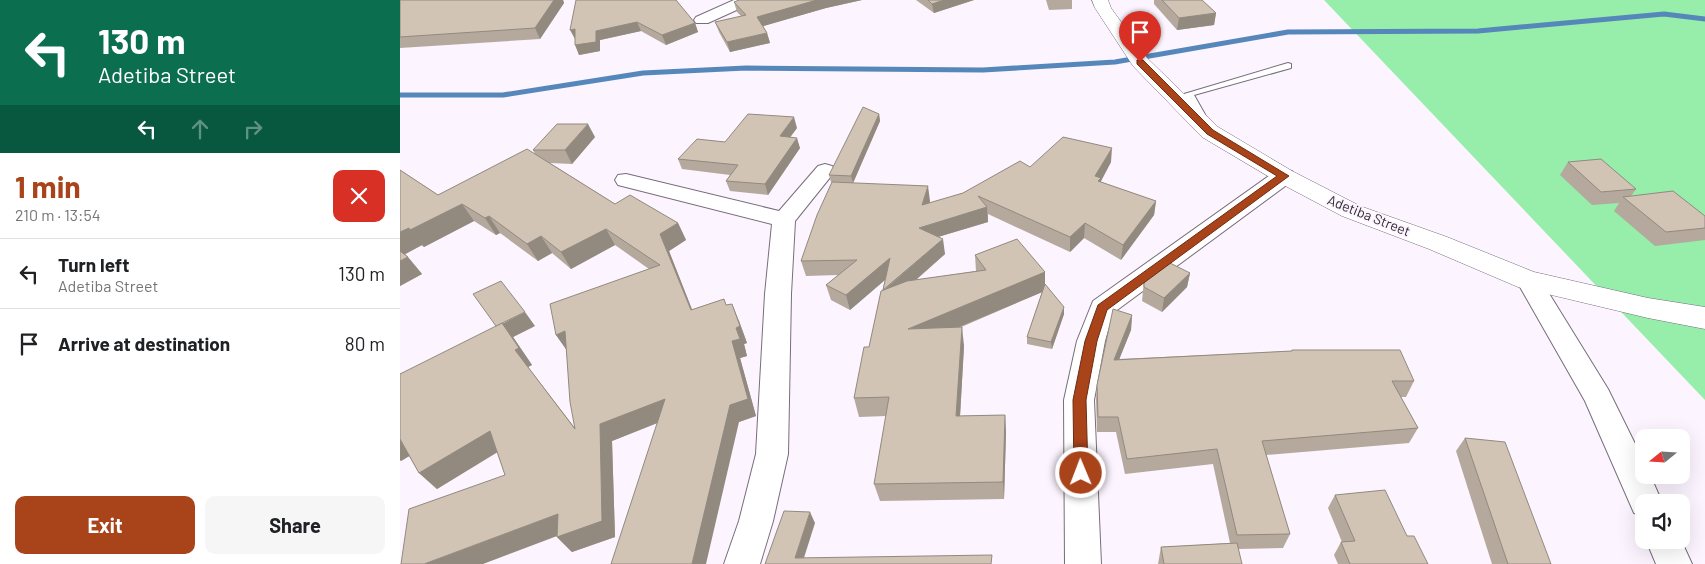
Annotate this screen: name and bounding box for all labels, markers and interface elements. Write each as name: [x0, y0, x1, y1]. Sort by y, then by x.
pin: [1119, 11, 1161, 62]
icon: arrive: [1126, 18, 1154, 46]
text: 130 m: [98, 19, 185, 61]
icon: left: [15, 20, 80, 85]
text: Adetiba Street: [98, 61, 236, 87]
icon: left: [133, 115, 161, 143]
icon: ahead: [186, 115, 214, 143]
icon: right: [239, 115, 267, 143]
text: 1 min: [15, 168, 81, 204]
button: close: [333, 170, 385, 222]
street label: Adetiba Street: [1325, 191, 1413, 239]
text: 210 m · 13:54: [15, 205, 101, 224]
text: Turn left: [58, 253, 129, 276]
icon: left: [15, 260, 43, 288]
text: 130 m: [338, 262, 385, 285]
text: Adetiba Street: [58, 276, 158, 295]
icon: arrive: [15, 330, 43, 358]
text: Arrive at destination: [58, 332, 230, 355]
text: 80 m: [345, 332, 385, 355]
north arrow: [1635, 429, 1690, 484]
map controls: [1635, 429, 1690, 549]
position arrow: [1054, 446, 1106, 498]
button: sound: [1635, 494, 1690, 549]
button: Exit: [15, 496, 195, 554]
button: Share: [205, 496, 385, 554]

